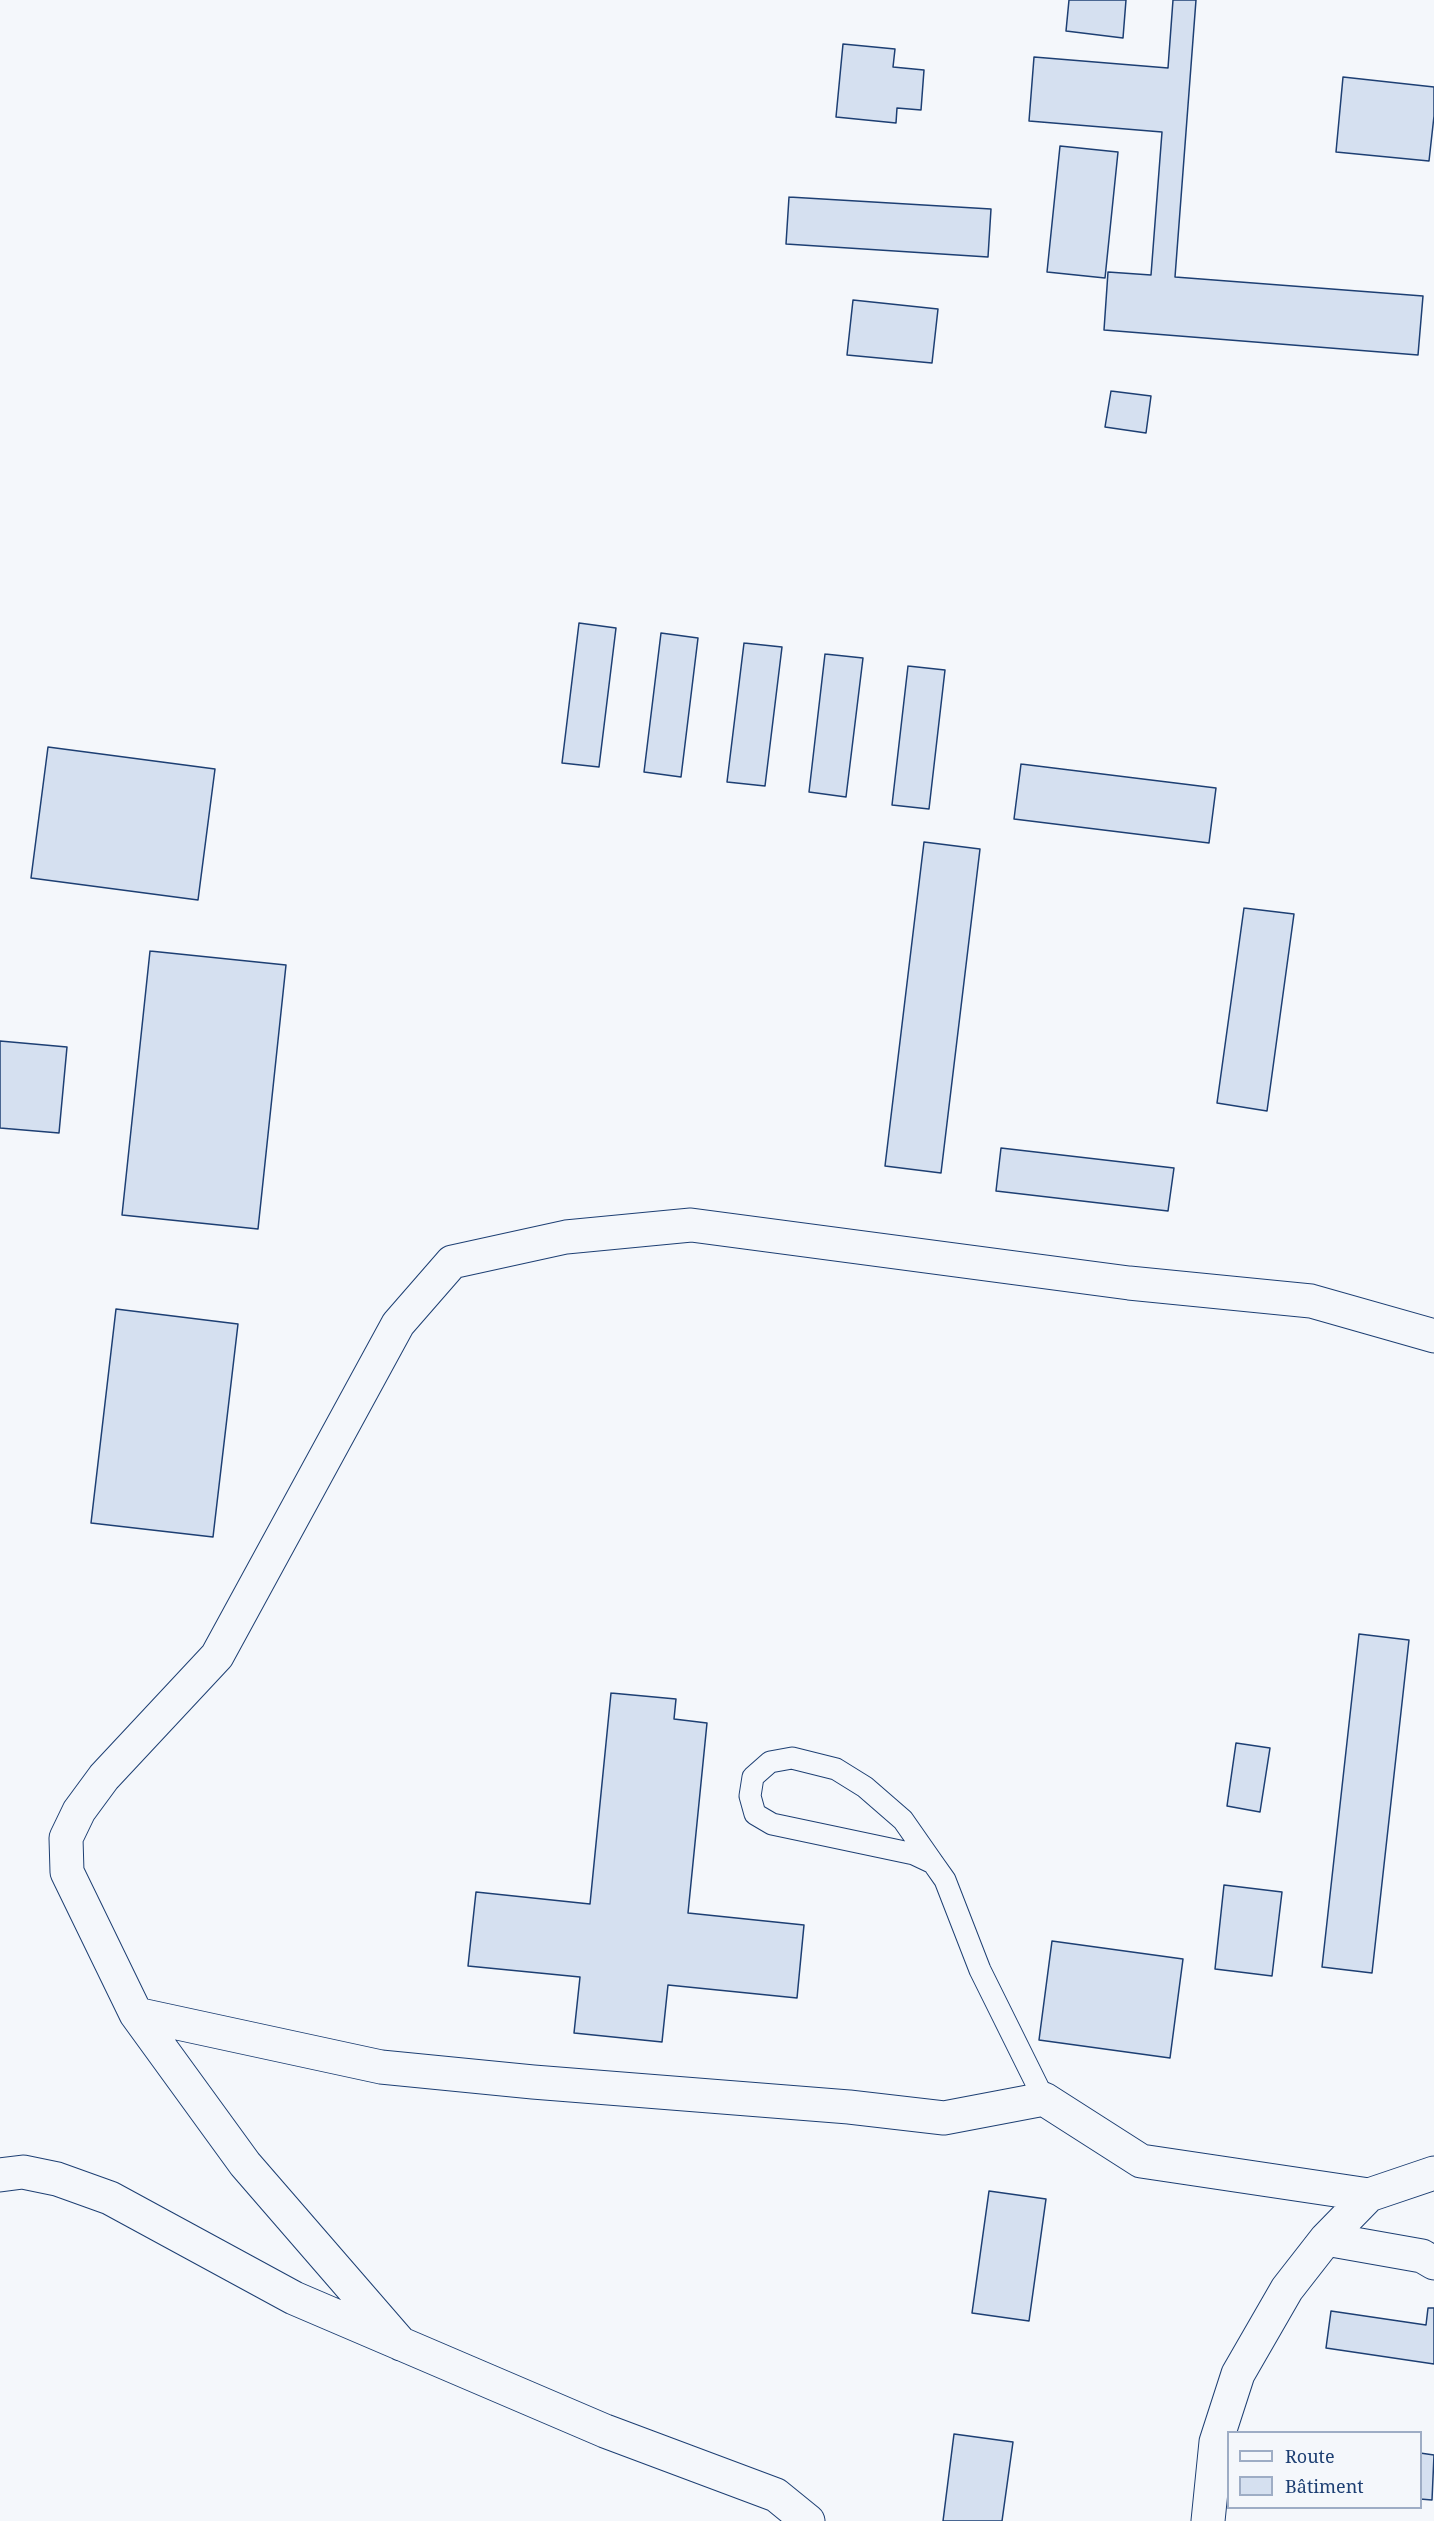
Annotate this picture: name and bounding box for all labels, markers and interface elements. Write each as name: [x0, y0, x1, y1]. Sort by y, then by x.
legend: [1227, 2431, 1422, 2509]
text: Route: [1285, 2444, 1335, 2468]
text: Bâtiment: [1285, 2474, 1364, 2498]

